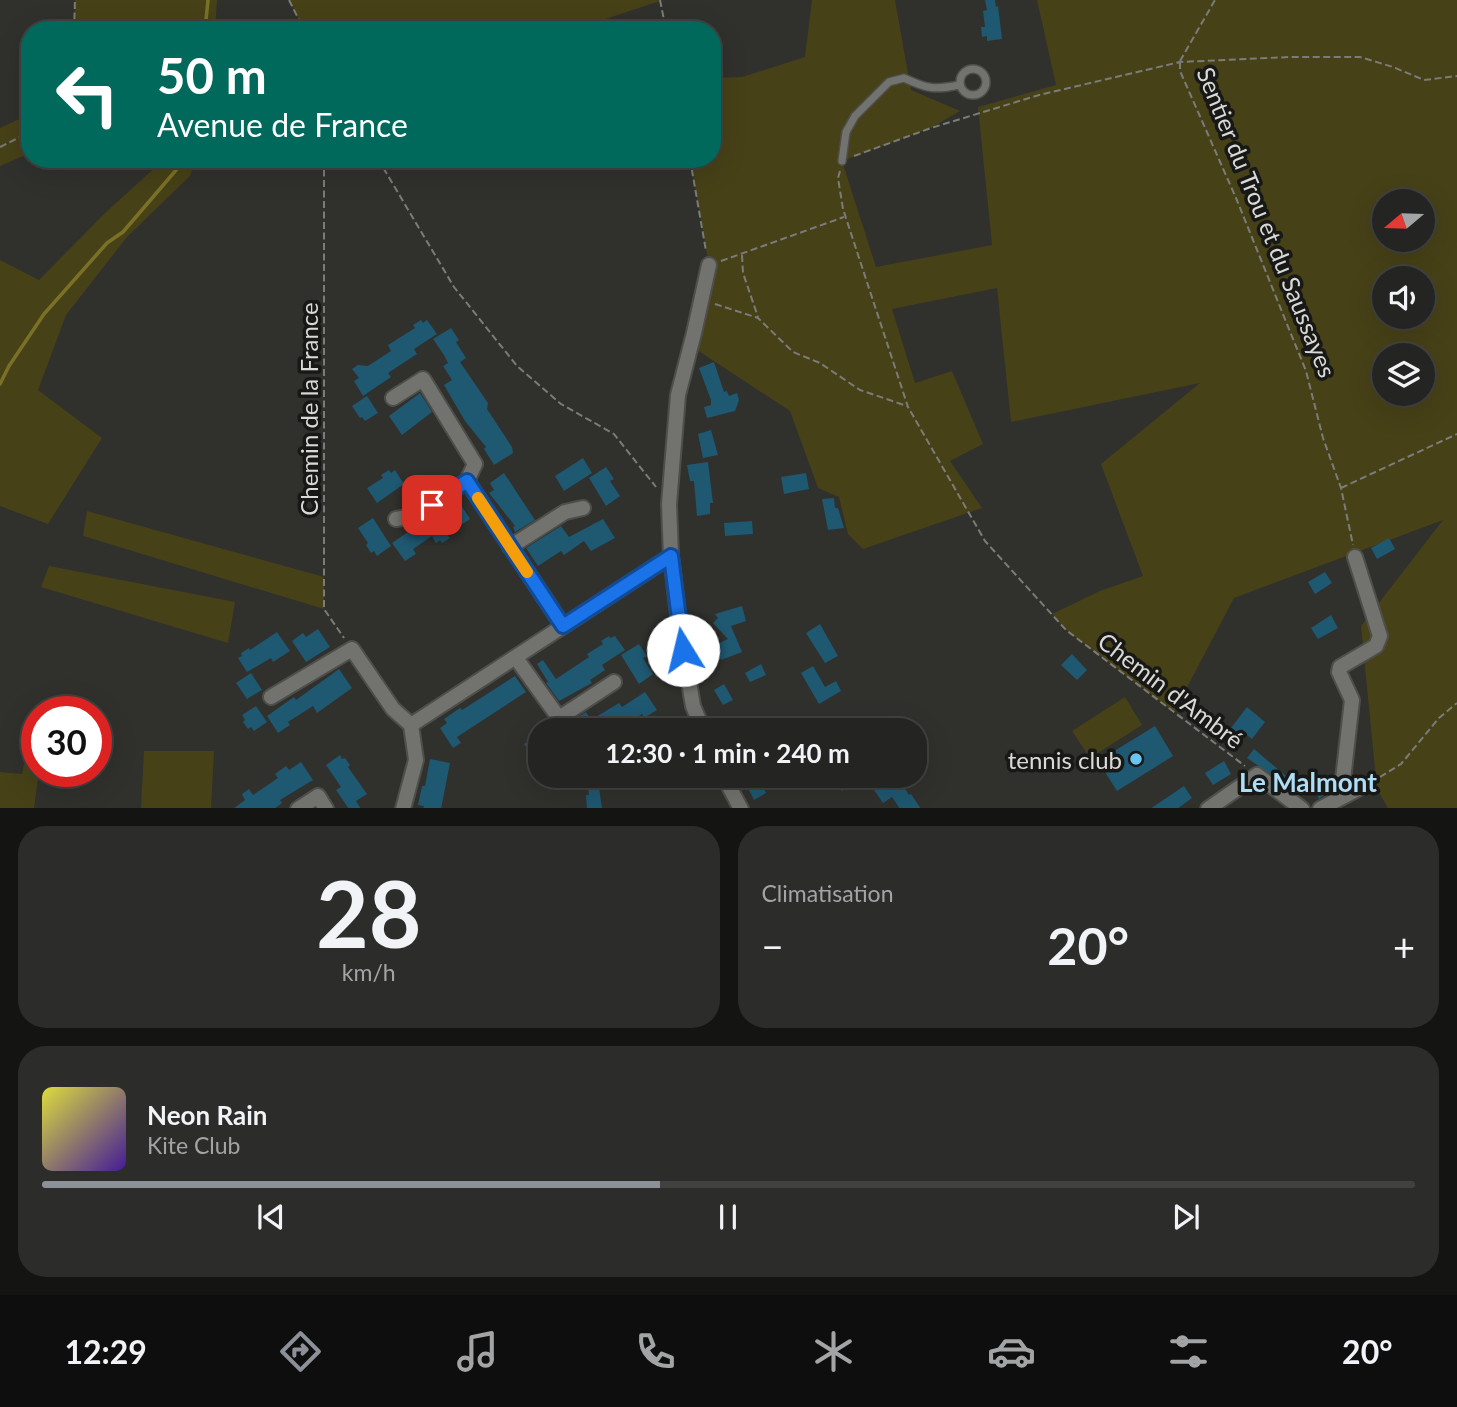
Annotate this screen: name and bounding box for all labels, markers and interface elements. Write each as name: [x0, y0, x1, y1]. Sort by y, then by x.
text: 50 m: [157, 46, 267, 104]
icon: left: [42, 49, 133, 140]
street label: Sentier du Trou et du Saussayes: [1191, 63, 1343, 381]
text: Avenue de France: [157, 105, 408, 144]
north arrow: [1372, 189, 1435, 252]
map controls: [1372, 189, 1435, 406]
button: sound: [1372, 266, 1435, 329]
street label: Chemin de la France: [294, 302, 323, 516]
button: layers: [1372, 343, 1435, 406]
pin: [402, 475, 462, 535]
icon: arrive: [413, 486, 451, 524]
position arrow: [646, 613, 720, 687]
street label: Chemin d'Ambré: [1093, 626, 1249, 754]
speed limit sign: 30: [21, 696, 112, 787]
text: 12:30 · 1 min · 240 m: [605, 737, 850, 769]
place label: tennis club: [1008, 745, 1122, 774]
marker: tennis club: [1128, 751, 1144, 767]
district label: Le Malmont: [1239, 766, 1377, 798]
text: 28: [316, 858, 422, 967]
text: Climatisation: [762, 879, 893, 907]
text: 20°: [1047, 914, 1129, 976]
text: −: [762, 923, 784, 969]
text: +: [1393, 923, 1415, 969]
text: km/h: [342, 958, 396, 986]
text: Neon Rain: [147, 1099, 267, 1131]
text: Kite Club: [147, 1131, 240, 1159]
icon: previous: [252, 1198, 290, 1236]
icon: pause: [709, 1198, 747, 1236]
icon: next: [1167, 1198, 1205, 1236]
icon: directions: [276, 1327, 325, 1376]
icon: music: [453, 1327, 502, 1376]
icon: phone: [631, 1327, 680, 1376]
icon: climate: [809, 1327, 858, 1376]
icon: car: [987, 1327, 1036, 1376]
icon: filters: [1164, 1327, 1213, 1376]
text: 12:29: [64, 1332, 147, 1371]
text: 20°: [1342, 1332, 1393, 1371]

